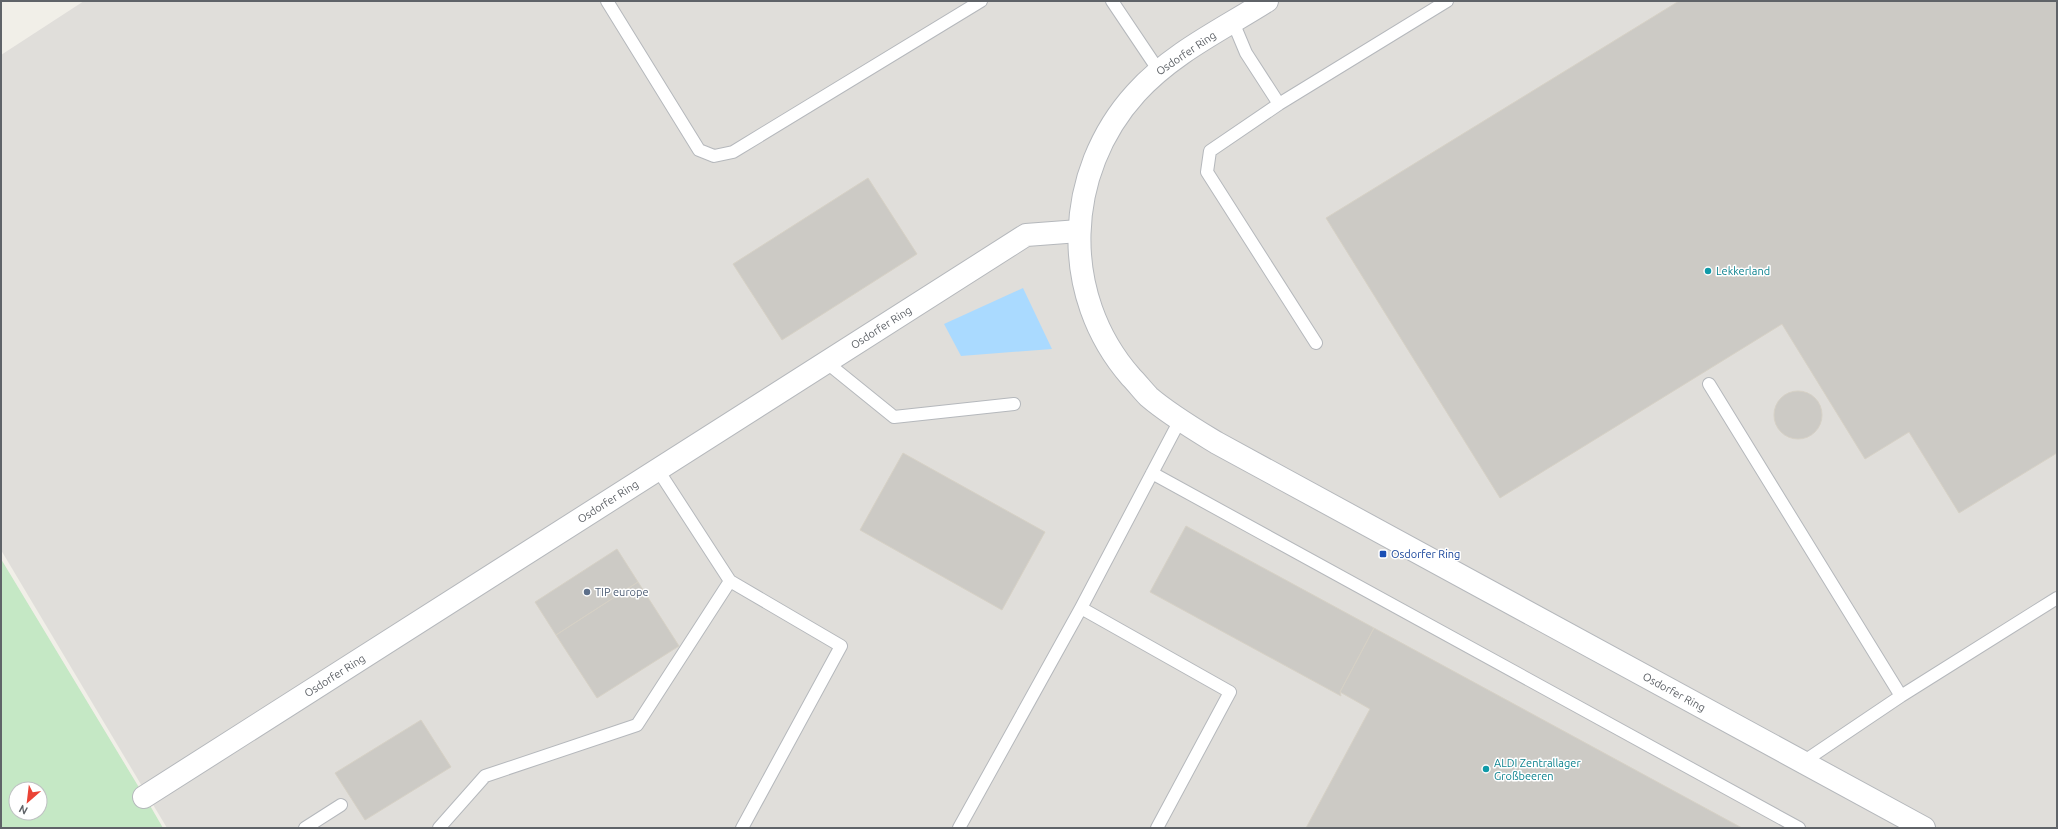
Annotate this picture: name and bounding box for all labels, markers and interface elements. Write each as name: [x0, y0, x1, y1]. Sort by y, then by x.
street label: Osdorfer Ring: [1154, 29, 1218, 77]
place label: Lekkerland: [1716, 265, 1770, 277]
marker: Lekkerland: [1703, 266, 1713, 276]
street label: Osdorfer Ring: [849, 304, 914, 351]
street label: Osdorfer Ring: [575, 478, 640, 525]
place label: Osdorfer Ring: [1391, 548, 1460, 560]
marker: Osdorfer Ring: [1378, 549, 1388, 559]
place label: TIP europe: [595, 586, 648, 598]
marker: TIP europe: [582, 587, 592, 597]
street label: Osdorfer Ring: [302, 652, 367, 699]
street label: Osdorfer Ring: [1641, 670, 1708, 714]
place label: ALDI Zentrallager Großbeeren: [1494, 757, 1581, 782]
marker: ALDI Zentrallager Großbeeren: [1481, 764, 1491, 774]
north arrow: [8, 781, 48, 821]
text: N: [17, 803, 30, 817]

